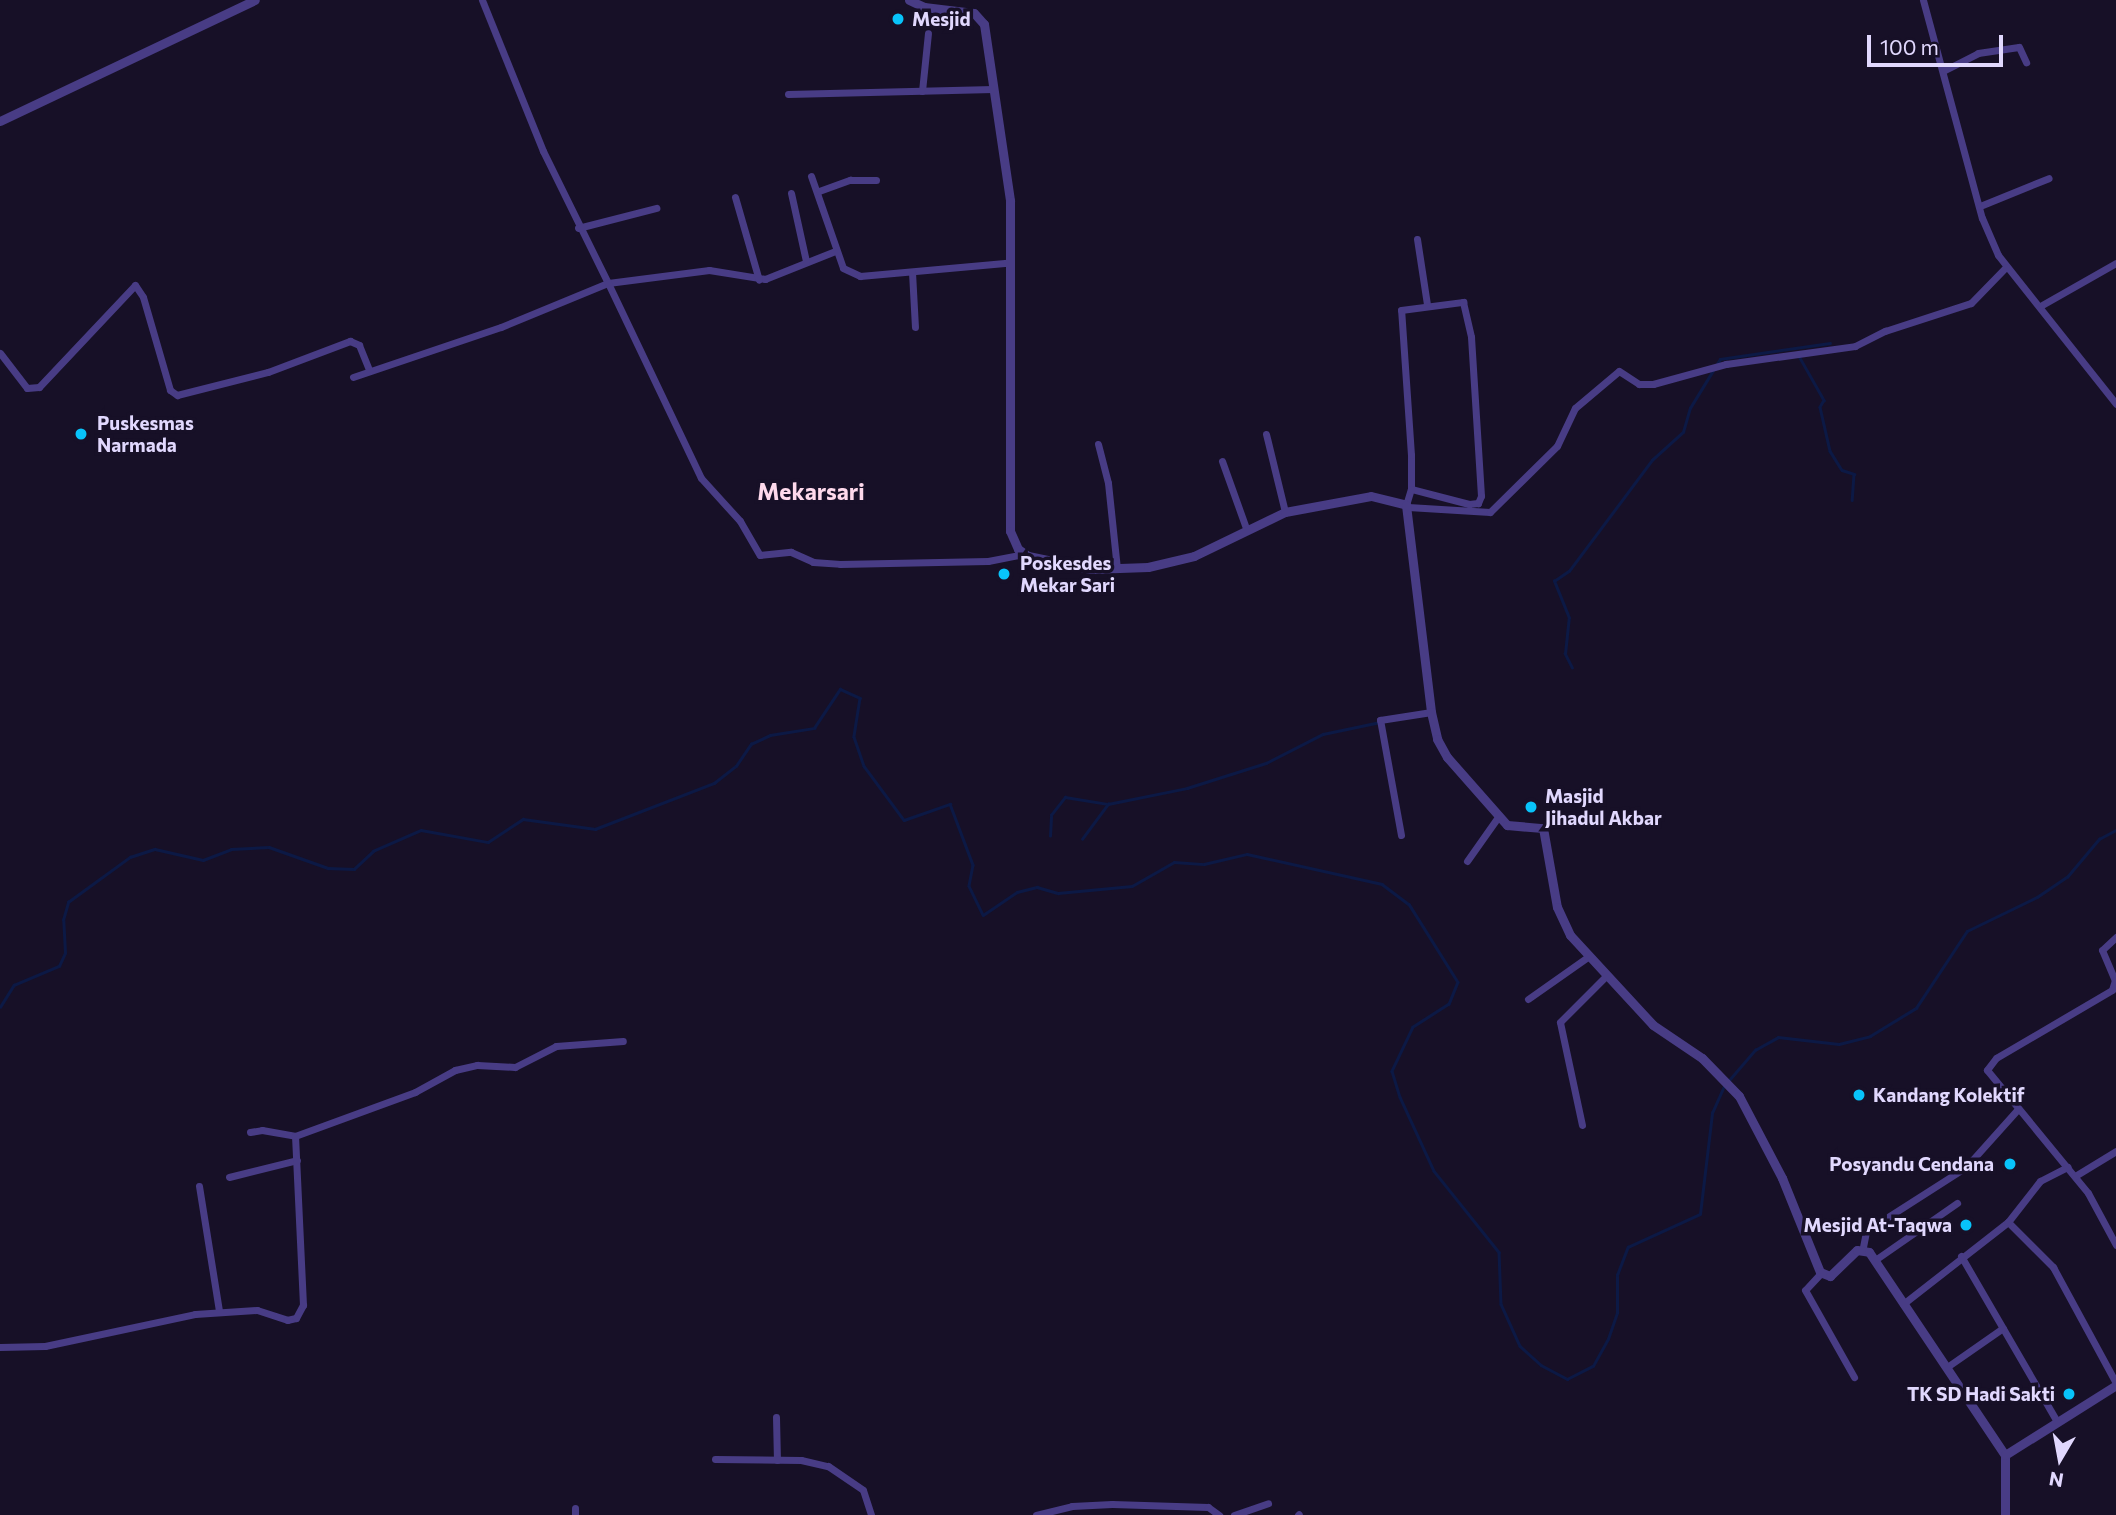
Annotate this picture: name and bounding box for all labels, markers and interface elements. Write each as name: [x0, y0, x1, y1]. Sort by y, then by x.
place label: Mesjid: [912, 8, 971, 30]
marker: Mesjid: [890, 11, 906, 27]
scale bar: [1871, 21, 2008, 65]
text: 100 m: [1880, 34, 1939, 59]
place label: Puskesmas Narmada: [97, 412, 194, 456]
marker: Puskesmas Narmada: [71, 424, 91, 444]
district label: Mekarsari: [757, 477, 865, 505]
place label: Poskesdes Mekar Sari: [1020, 552, 1115, 596]
marker: Poskesdes Mekar Sari: [994, 564, 1014, 584]
place label: Masjid Jihadul Akbar: [1545, 785, 1662, 829]
marker: Masjid Jihadul Akbar: [1523, 799, 1539, 815]
place label: Kandang Kolektif: [1873, 1084, 2024, 1106]
marker: Kandang Kolektif: [1851, 1087, 1867, 1103]
place label: Posyandu Cendana: [1829, 1153, 1994, 1175]
marker: Posyandu Cendana: [2000, 1154, 2020, 1174]
place label: Mesjid At-Taqwa: [1804, 1214, 1952, 1236]
marker: Mesjid At-Taqwa: [1958, 1217, 1974, 1233]
place label: TK SD Hadi Sakti: [1907, 1383, 2055, 1405]
marker: TK SD Hadi Sakti: [2061, 1386, 2077, 1402]
north arrow: [2025, 1424, 2095, 1494]
text: N: [2047, 1468, 2065, 1493]

